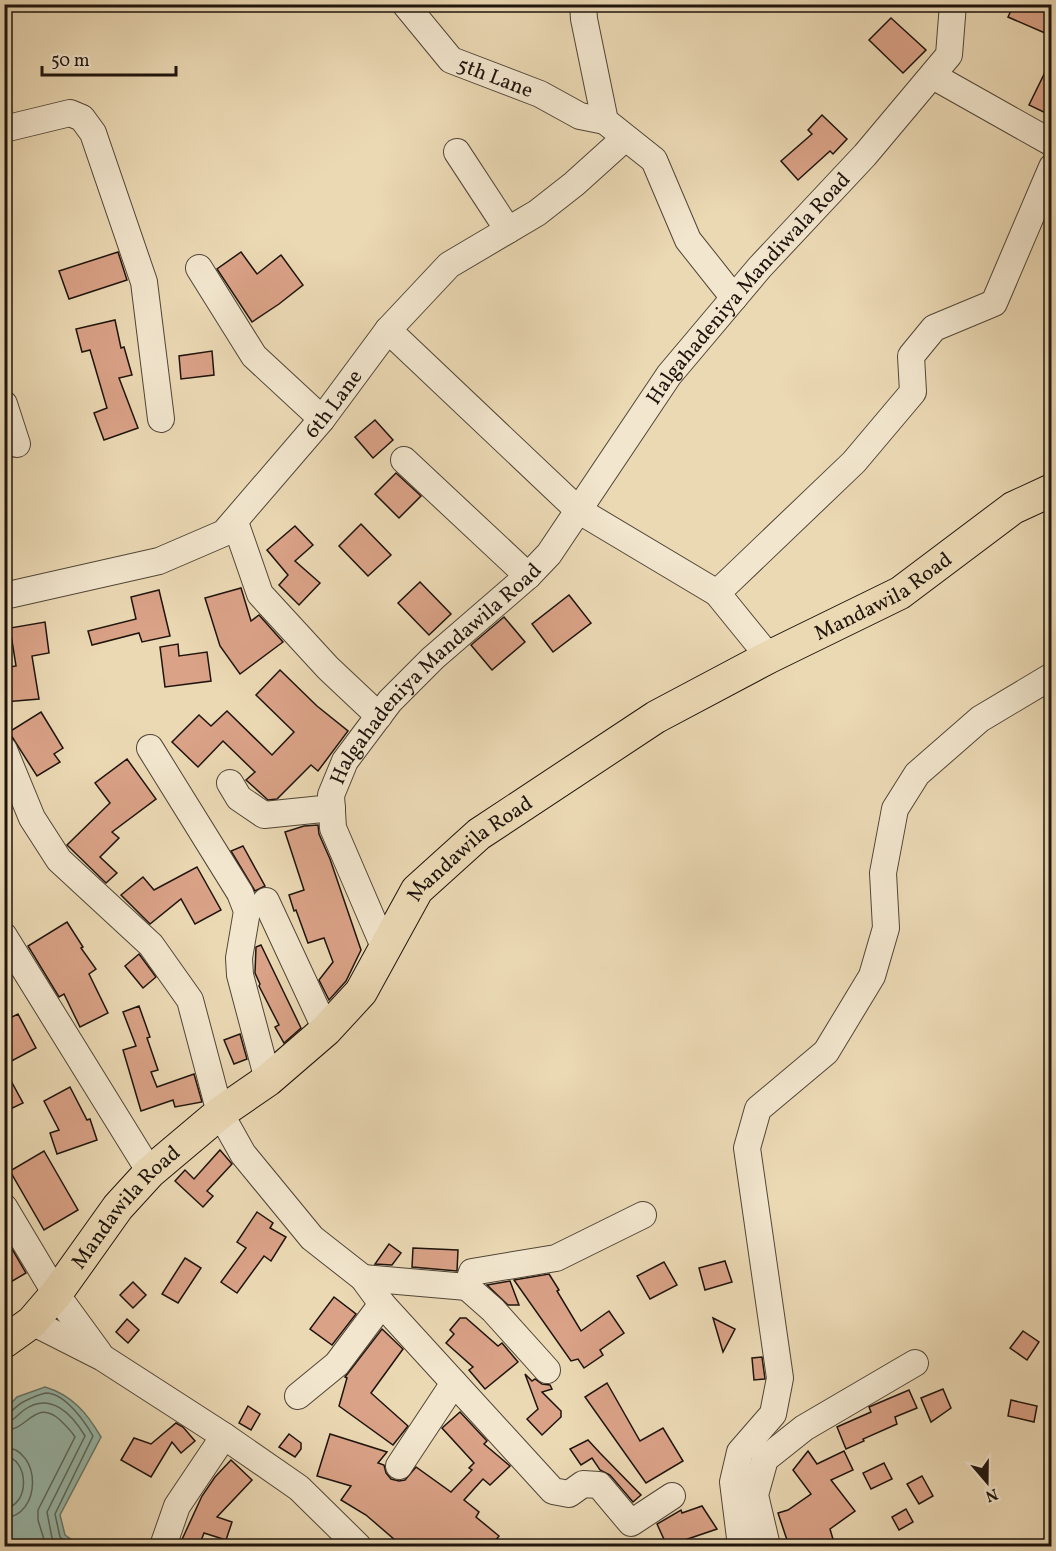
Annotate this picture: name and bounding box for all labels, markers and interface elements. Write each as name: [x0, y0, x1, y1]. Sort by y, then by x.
scale bar: [42, 39, 176, 77]
text: 50 m: [51, 49, 90, 74]
street label: 5th Lane: [453, 51, 537, 106]
street label: Halgahadeniya Mandiwala Road: [640, 166, 858, 411]
street label: 6th Lane: [299, 364, 370, 445]
street label: Mandawila Road: [810, 546, 959, 649]
street label: Halgahadeniya Mandawila Road: [324, 557, 549, 789]
street label: Mandawila Road: [401, 789, 539, 907]
street label: Mandawila Road: [65, 1139, 187, 1276]
north arrow: [957, 1452, 1017, 1512]
text: N: [982, 1482, 1001, 1507]

